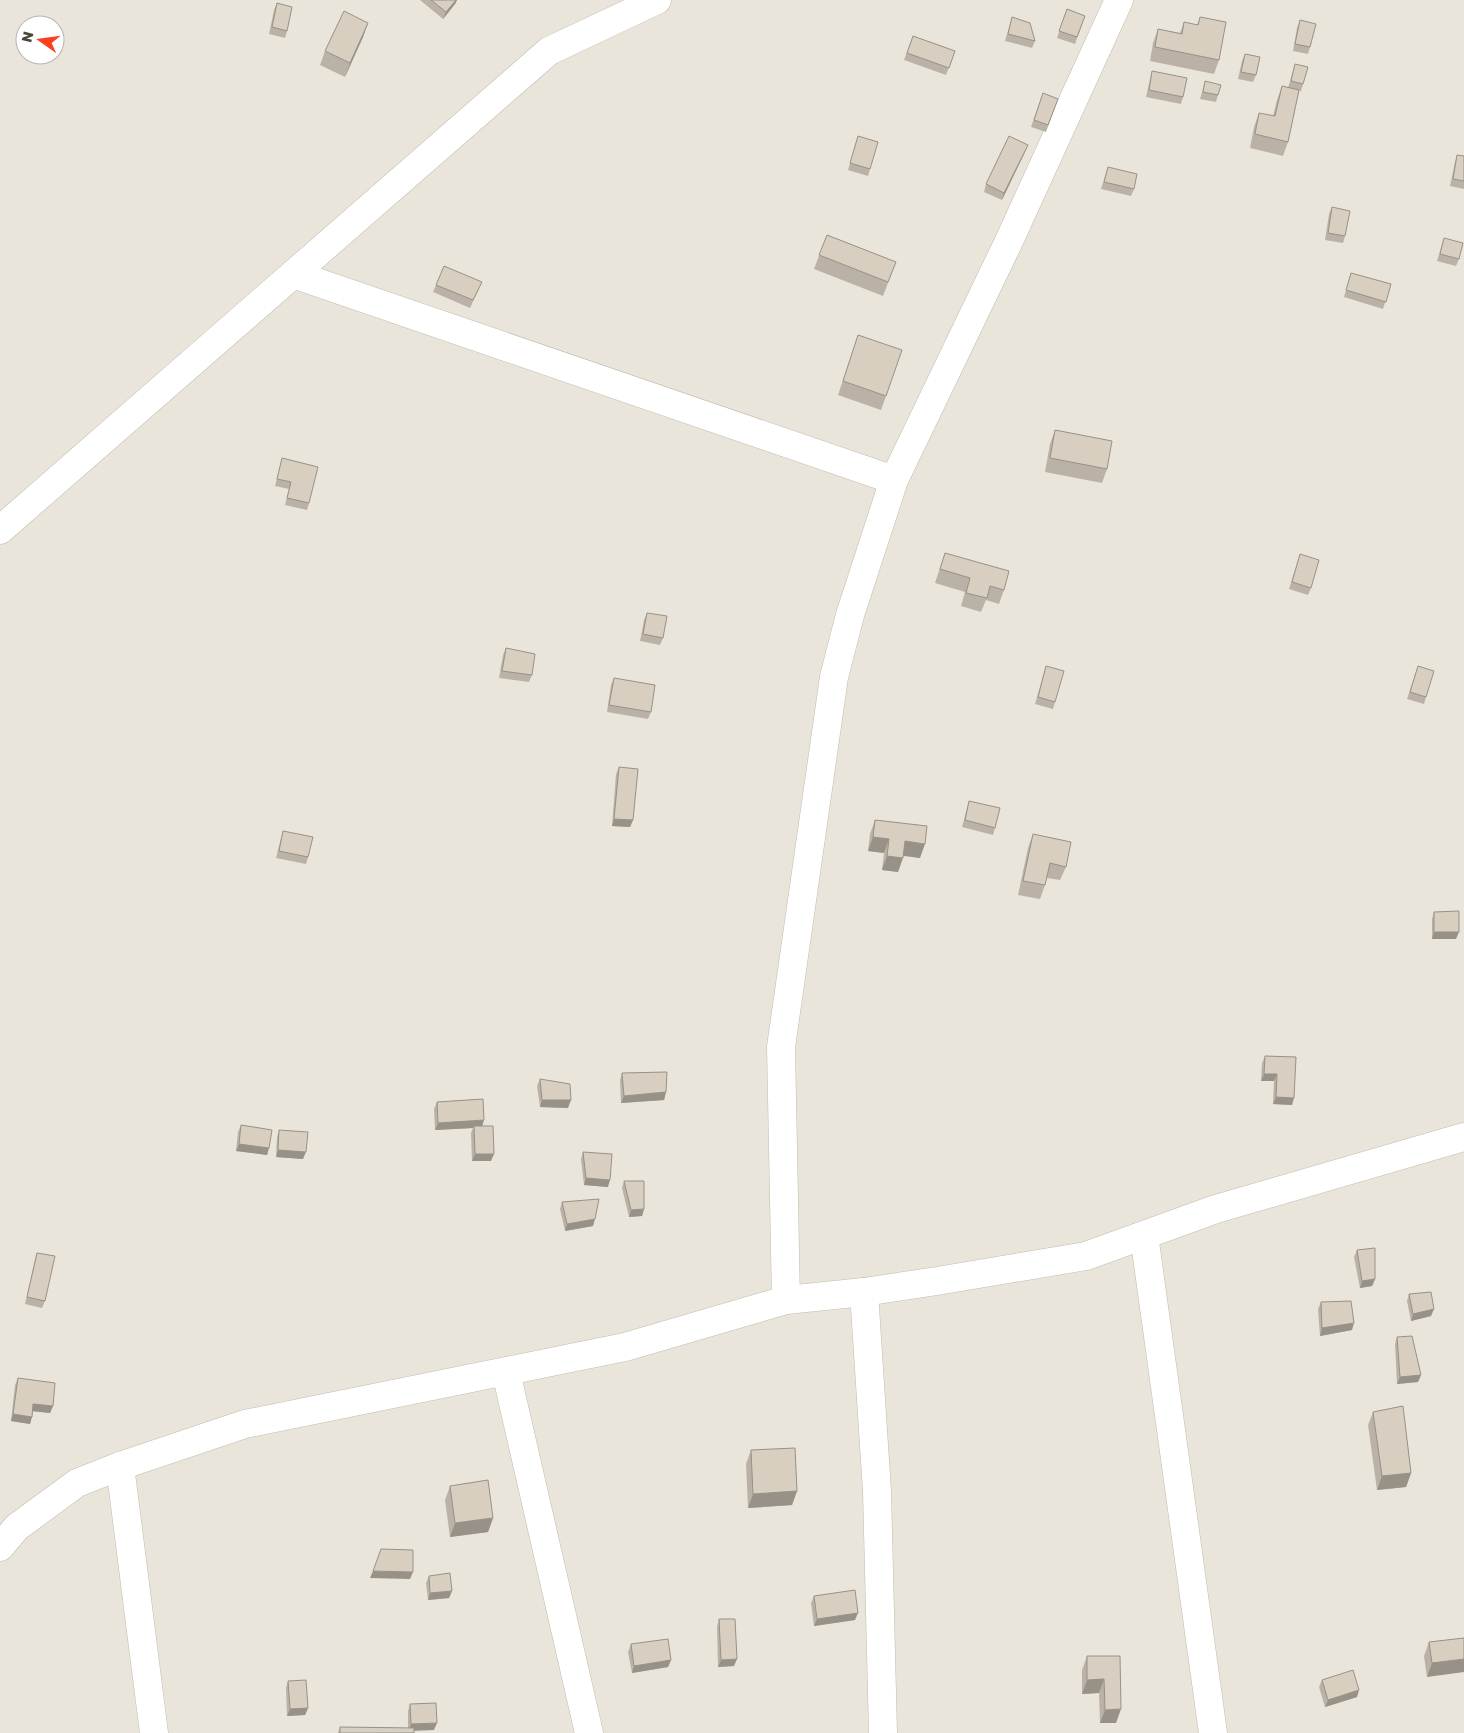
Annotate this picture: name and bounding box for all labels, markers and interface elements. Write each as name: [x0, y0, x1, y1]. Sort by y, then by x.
north arrow: [15, 15, 65, 65]
text: N: [17, 30, 36, 44]

